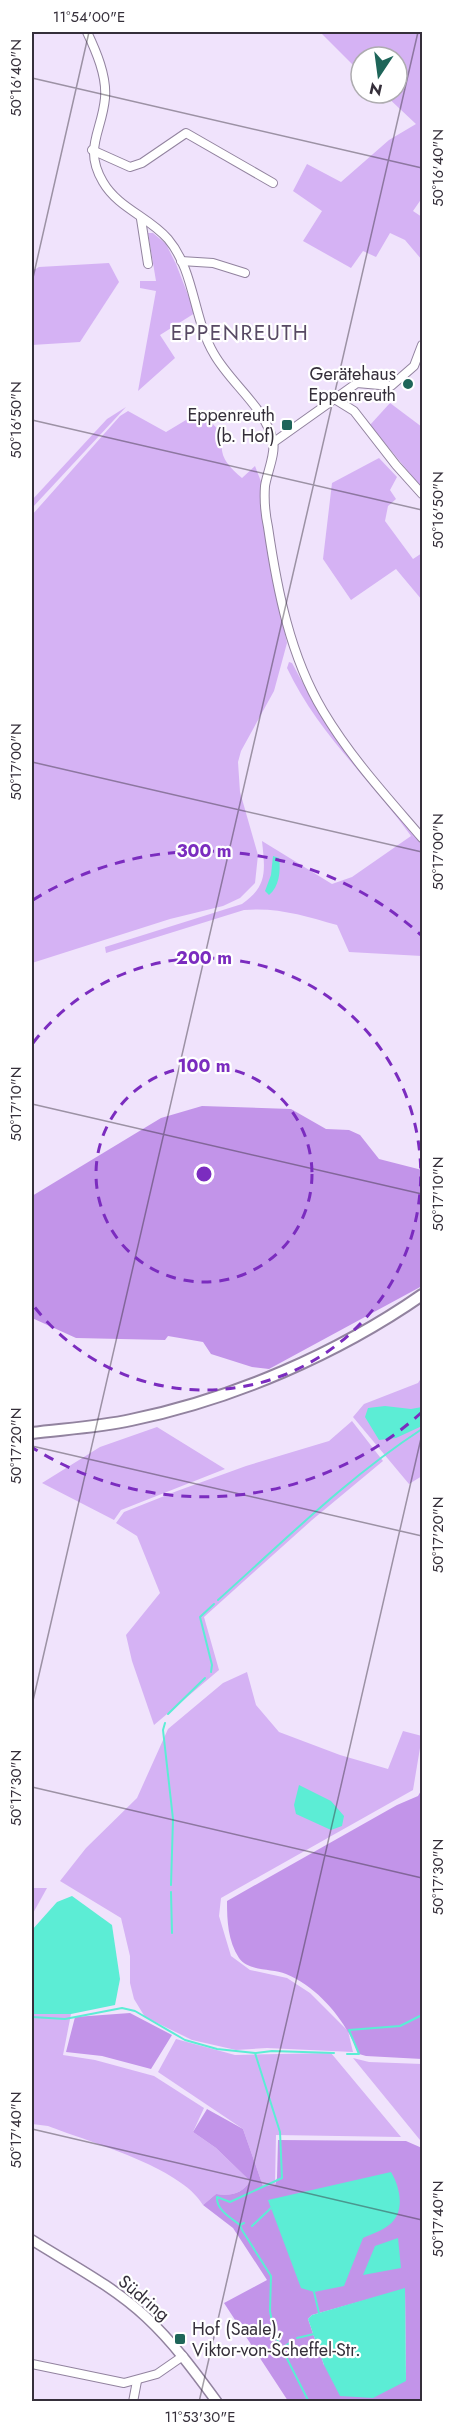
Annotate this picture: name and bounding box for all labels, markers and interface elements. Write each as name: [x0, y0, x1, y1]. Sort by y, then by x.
text: 11°54'00"E: [53, 6, 125, 28]
text: 50°16'40"N: [5, 39, 27, 117]
north arrow: [349, 45, 409, 105]
text: N: [367, 76, 385, 102]
text: 50°16'40"N: [427, 129, 449, 207]
district label: EPPENREUTH: [171, 318, 309, 348]
place label: Gerätehaus Eppenreuth: [308, 361, 396, 408]
marker: Gerätehaus Eppenreuth: [401, 377, 415, 391]
text: 50°16'50"N: [5, 381, 27, 459]
place label: Eppenreuth (b. Hof): [187, 402, 275, 449]
marker: Eppenreuth (b. Hof): [280, 418, 294, 432]
text: 50°16'50"N: [427, 471, 449, 549]
text: 50°17'00"N: [5, 723, 27, 801]
text: 50°17'00"N: [427, 813, 449, 891]
text: 300 m: [176, 838, 232, 864]
text: 200 m: [176, 945, 232, 971]
text: 100 m: [177, 1053, 231, 1079]
text: 50°17'10"N: [5, 1067, 27, 1141]
text: 50°17'10"N: [427, 1157, 449, 1231]
centre of rings: [194, 1164, 214, 1184]
text: 50°17'20"N: [5, 1408, 27, 1484]
text: 50°17'20"N: [427, 1497, 449, 1573]
text: 50°17'30"N: [5, 1750, 27, 1826]
text: 50°17'30"N: [427, 1839, 449, 1915]
text: 50°17'40"N: [5, 2092, 27, 2168]
text: 50°17'40"N: [427, 2181, 449, 2257]
street label: Südring: [113, 2269, 175, 2327]
place label: Hof (Saale), Viktor-von-Scheffel-Str.: [192, 2316, 361, 2363]
marker: Hof (Saale), Viktor-von-Scheffel-Str.: [173, 2332, 187, 2346]
text: 11°53'30"E: [164, 2406, 236, 2428]

